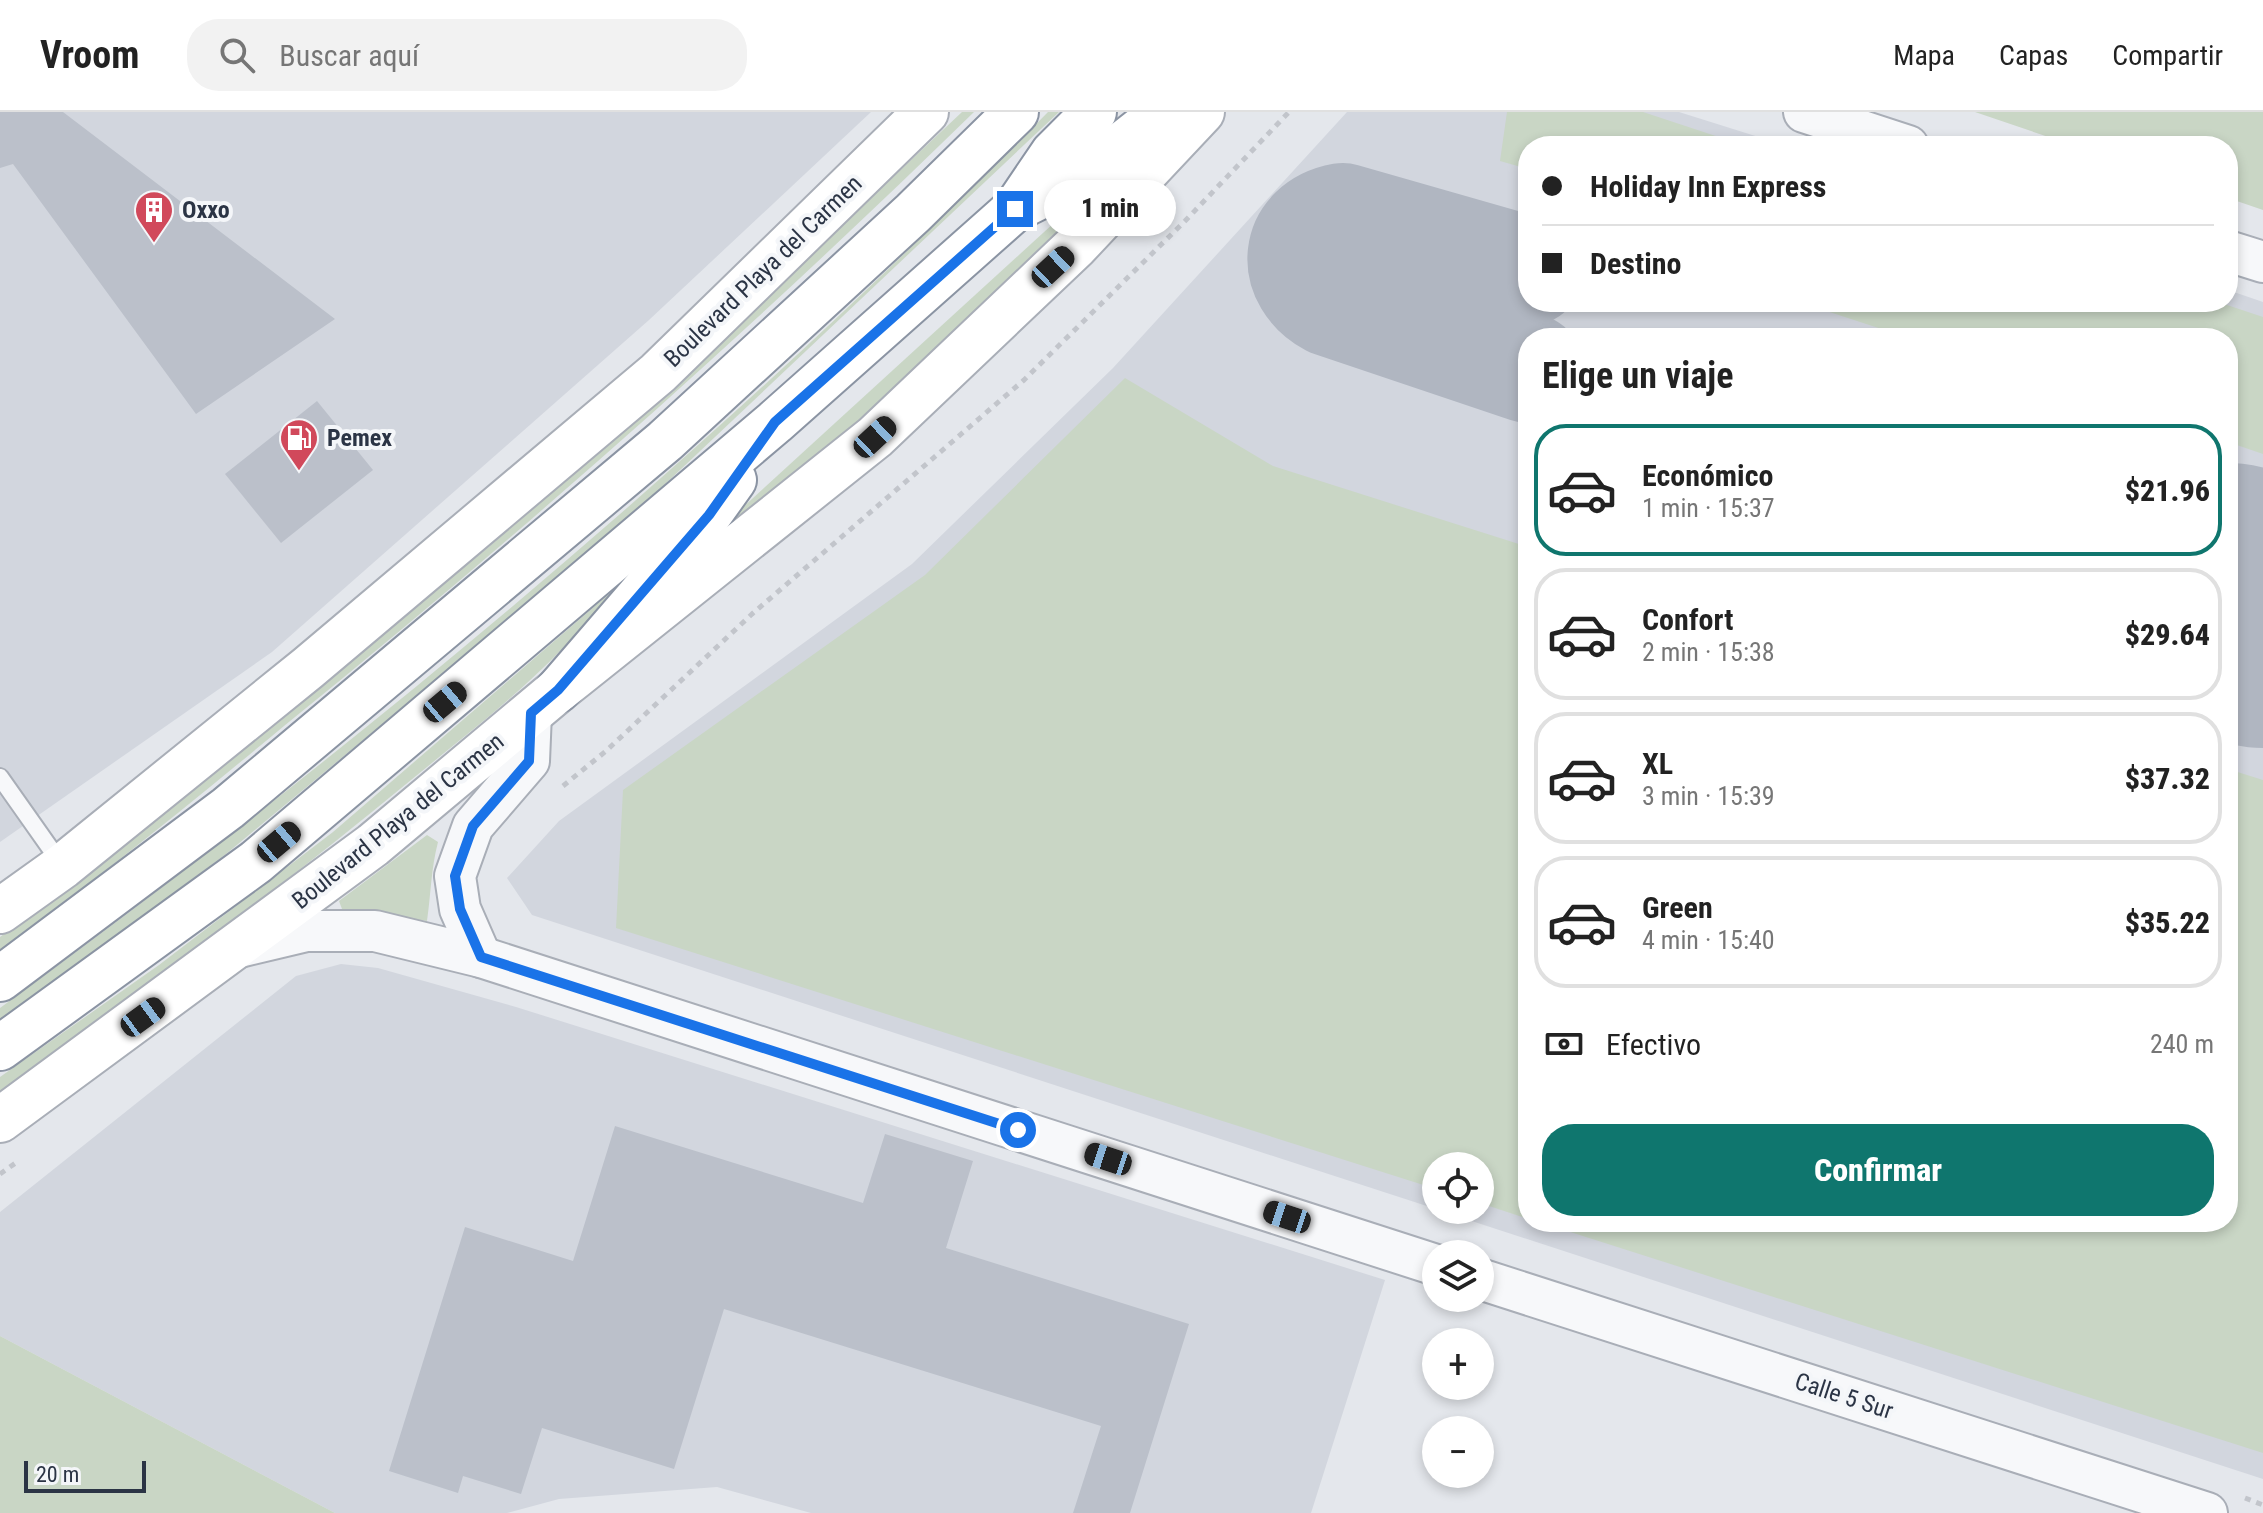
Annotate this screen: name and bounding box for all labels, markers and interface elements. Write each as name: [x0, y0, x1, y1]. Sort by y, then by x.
search box: [187, 19, 747, 91]
text: Vroom: [40, 33, 139, 77]
icon: search: [215, 33, 259, 77]
text: Buscar aquí: [279, 38, 419, 73]
text: Mapa: [1893, 39, 1955, 72]
text: Capas: [1999, 39, 2068, 72]
text: Compartir: [2112, 39, 2223, 72]
street label: Boulevard Playa del Carmen: [658, 169, 868, 373]
text: Holiday Inn Express: [1590, 169, 1826, 204]
callout: 1 min: [1043, 181, 1175, 237]
building icon: Oxxo: [133, 189, 175, 244]
route end: [997, 191, 1033, 227]
text: 1 min: [1081, 193, 1139, 223]
place label: Oxxo: [182, 196, 230, 224]
car: [1027, 242, 1079, 292]
text: Destino: [1590, 246, 1681, 281]
text: Elige un viaje: [1542, 355, 1733, 397]
car: [849, 412, 901, 462]
fuel station icon: Pemex: [278, 417, 320, 472]
place label: Pemex: [327, 424, 392, 452]
icon: car: [1546, 454, 1618, 526]
text: Económico: [1642, 458, 1773, 493]
text: $21.96: [2125, 473, 2210, 508]
text: 1 min · 15:37: [1642, 493, 1775, 523]
icon: car: [1546, 598, 1618, 670]
text: Confort: [1642, 602, 1733, 637]
text: $29.64: [2125, 617, 2210, 652]
text: 2 min · 15:38: [1642, 637, 1775, 667]
car: [419, 677, 471, 727]
street label: Boulevard Playa del Carmen: [287, 727, 509, 915]
icon: car: [1546, 742, 1618, 814]
text: XL: [1642, 746, 1673, 781]
text: $37.32: [2125, 761, 2210, 796]
text: 3 min · 15:39: [1642, 781, 1775, 811]
car: [253, 817, 305, 867]
icon: car: [1546, 886, 1618, 958]
text: Green: [1642, 890, 1713, 925]
text: $35.22: [2125, 905, 2210, 940]
text: 4 min · 15:40: [1642, 925, 1775, 955]
car: [117, 993, 169, 1041]
icon: cash: [1542, 1022, 1586, 1066]
text: Efectivo: [1606, 1027, 1701, 1062]
text: 240 m: [2150, 1029, 2214, 1059]
route start: [1000, 1112, 1036, 1148]
button: Confirmar: [1542, 1124, 2214, 1216]
car: [1081, 1140, 1135, 1178]
map controls: [1422, 1152, 1494, 1488]
button: locate: [1422, 1152, 1494, 1224]
car: [1260, 1198, 1314, 1236]
button: layers: [1422, 1240, 1494, 1312]
button: +: [1422, 1328, 1494, 1400]
street label: Calle 5 Sur: [1791, 1367, 1897, 1425]
button: −: [1422, 1416, 1494, 1488]
scale bar: [24, 1457, 146, 1493]
text: 20 m: [36, 1462, 79, 1487]

